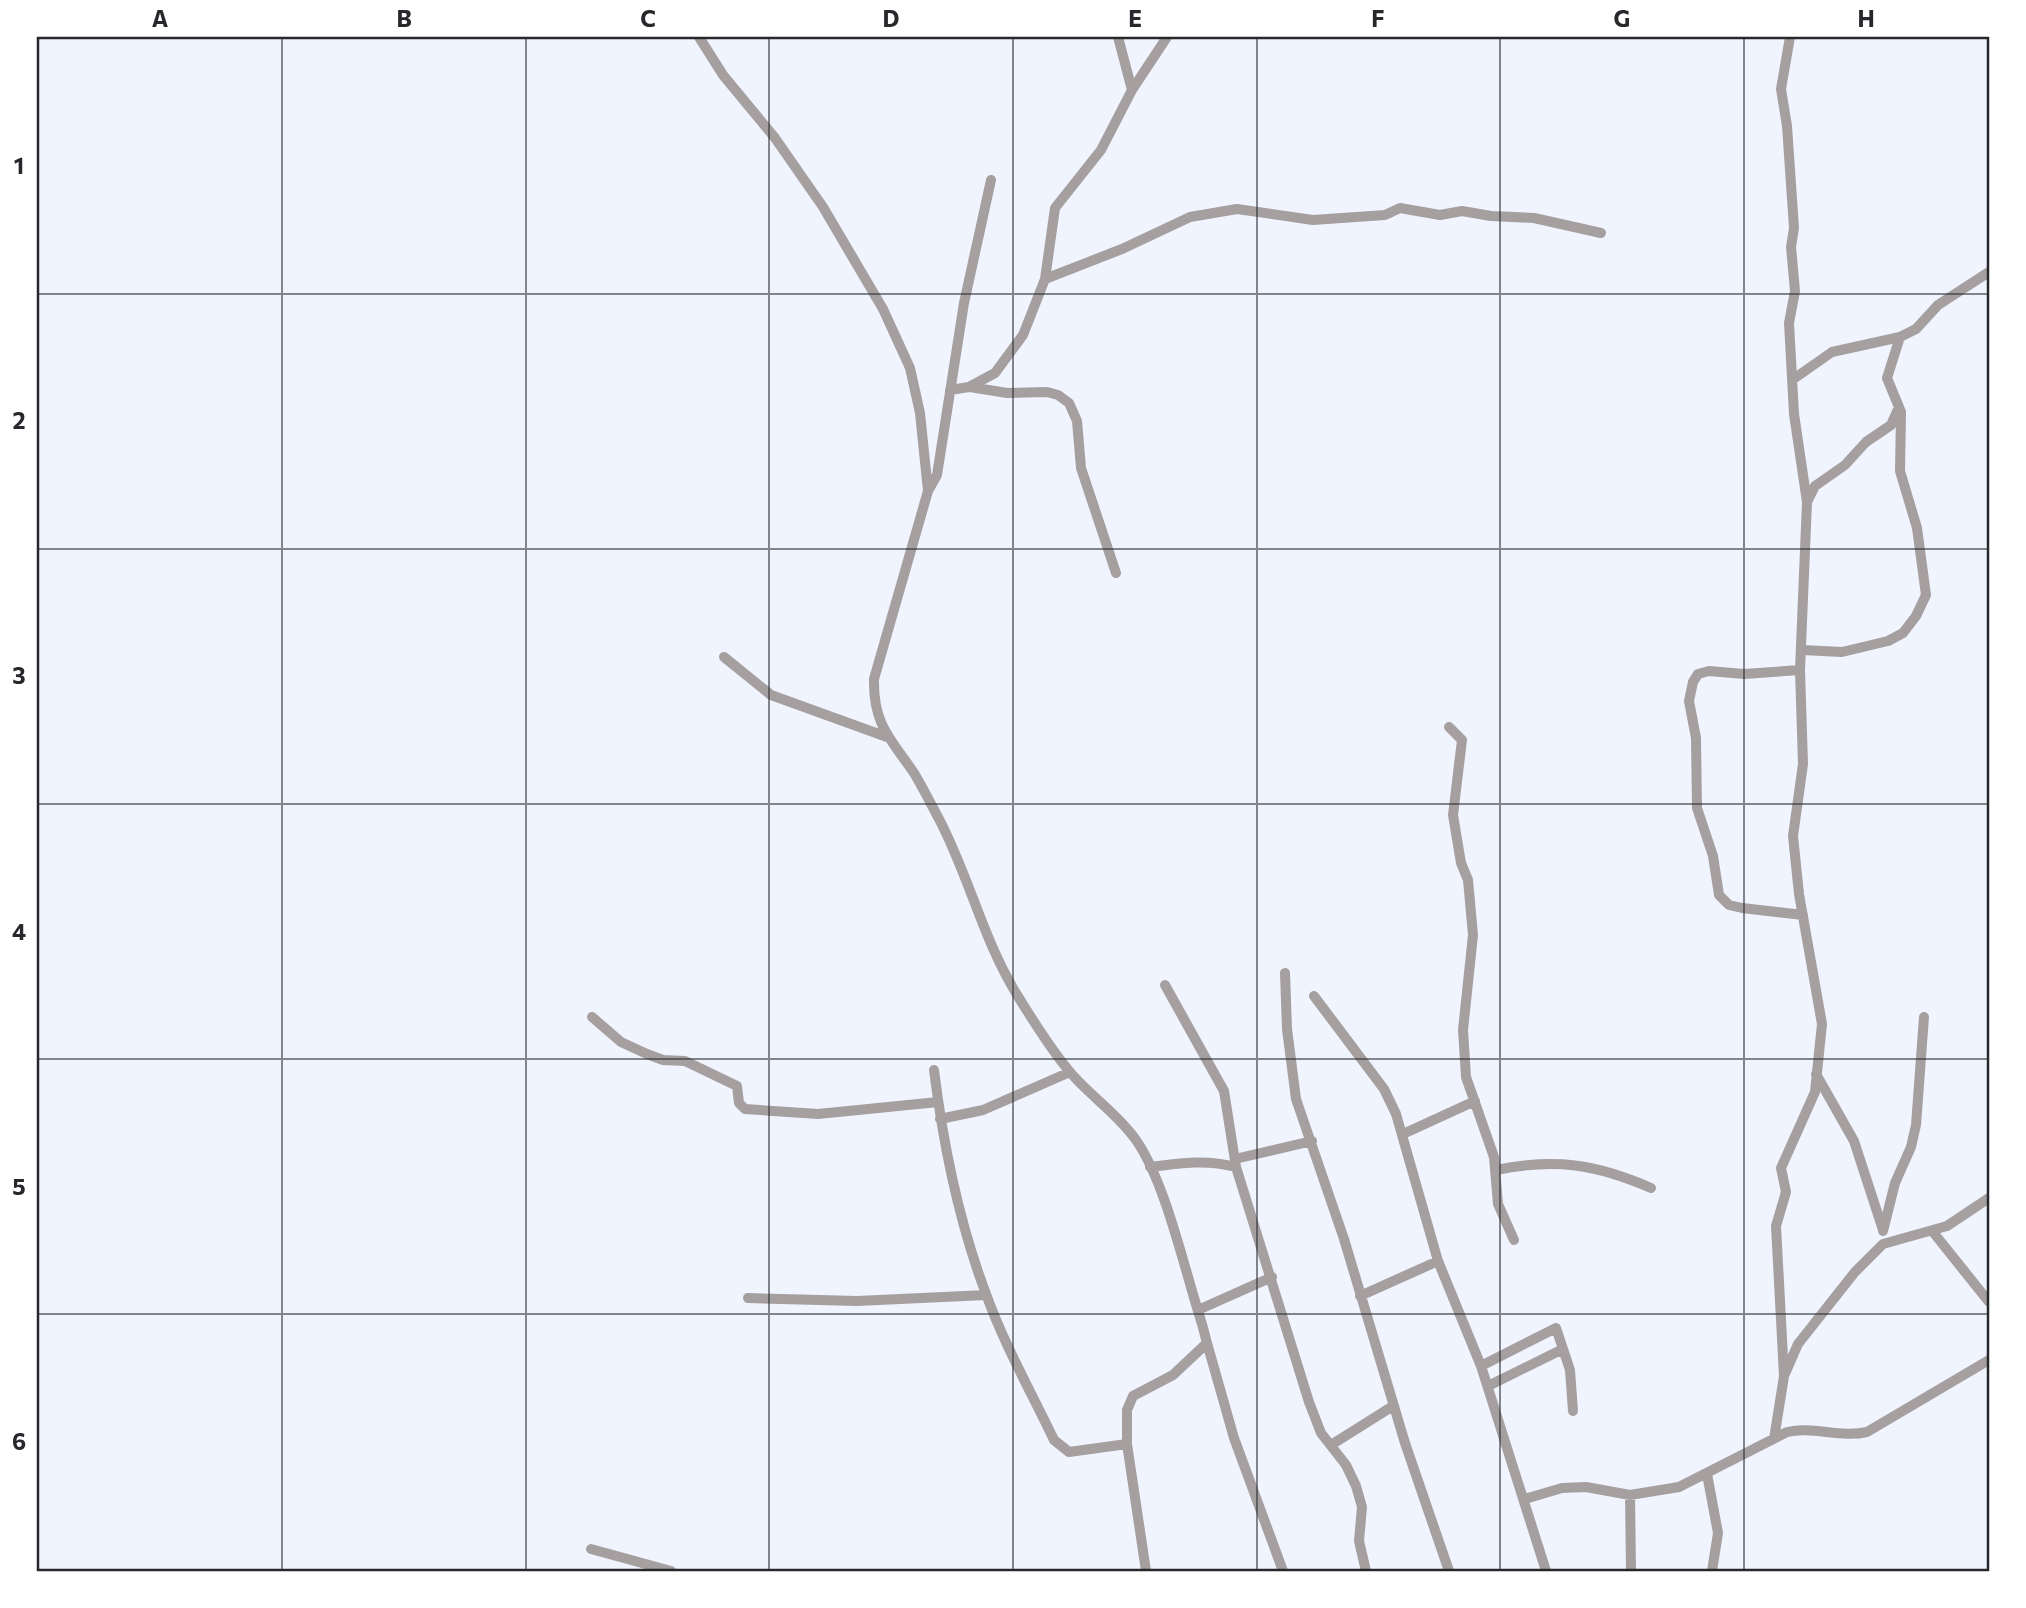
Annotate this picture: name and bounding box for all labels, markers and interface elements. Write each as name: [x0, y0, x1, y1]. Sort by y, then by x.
text: A: [152, 4, 169, 32]
text: B: [396, 4, 412, 32]
text: C: [640, 4, 656, 32]
text: D: [883, 4, 900, 32]
text: E: [1128, 4, 1142, 32]
text: F: [1371, 4, 1385, 32]
text: G: [1614, 4, 1630, 32]
text: H: [1857, 4, 1875, 32]
text: 1: [14, 151, 24, 179]
text: 2: [12, 406, 26, 434]
text: 3: [12, 661, 26, 689]
text: 4: [12, 917, 26, 945]
text: 5: [12, 1172, 26, 1200]
text: 6: [12, 1427, 26, 1455]

